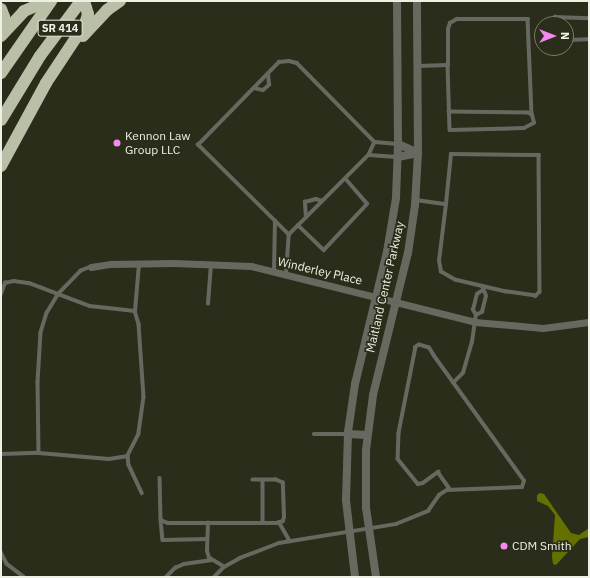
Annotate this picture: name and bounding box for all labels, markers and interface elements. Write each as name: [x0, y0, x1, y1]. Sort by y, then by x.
north arrow: [534, 16, 574, 56]
road number: SR 414: [37, 19, 83, 37]
text: N: [558, 32, 572, 40]
place label: Kennon Law Group LLC: [125, 129, 190, 157]
marker: Kennon Law Group LLC: [112, 138, 122, 148]
street label: Maitland Center Parkway: [363, 220, 407, 354]
street label: Winderley Place: [276, 254, 364, 288]
place label: CDM Smith: [512, 539, 572, 553]
marker: CDM Smith: [499, 541, 509, 551]

